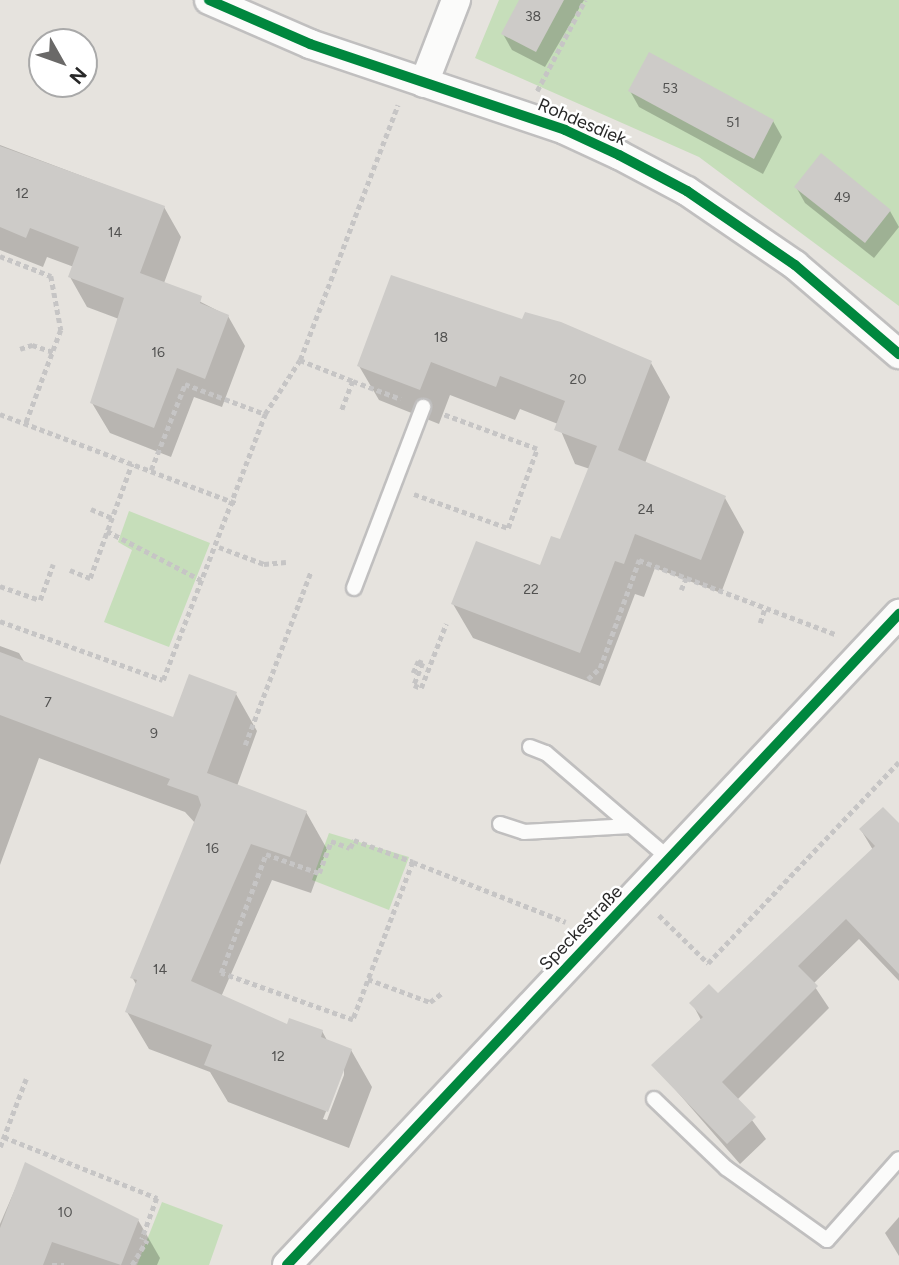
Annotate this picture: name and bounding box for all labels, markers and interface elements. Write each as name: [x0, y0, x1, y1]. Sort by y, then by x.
house number: 38: [525, 9, 541, 25]
north arrow: [28, 28, 98, 98]
text: N: [64, 63, 91, 89]
house number: 53: [662, 81, 678, 97]
street label: Rohdesdiek: [535, 94, 629, 150]
house number: 51: [726, 115, 740, 131]
house number: 12: [15, 186, 29, 202]
house number: 49: [834, 190, 850, 206]
house number: 14: [108, 225, 122, 241]
house number: 18: [434, 330, 448, 346]
house number: 16: [151, 345, 165, 361]
house number: 20: [570, 372, 586, 388]
house number: 24: [638, 502, 654, 518]
house number: 22: [523, 582, 539, 598]
house number: 7: [44, 695, 52, 711]
house number: 9: [150, 726, 158, 742]
house number: 16: [205, 841, 219, 857]
street label: Speckestraße: [535, 881, 627, 975]
house number: 14: [153, 962, 167, 978]
house number: 12: [271, 1049, 285, 1065]
house number: 10: [58, 1205, 72, 1221]

